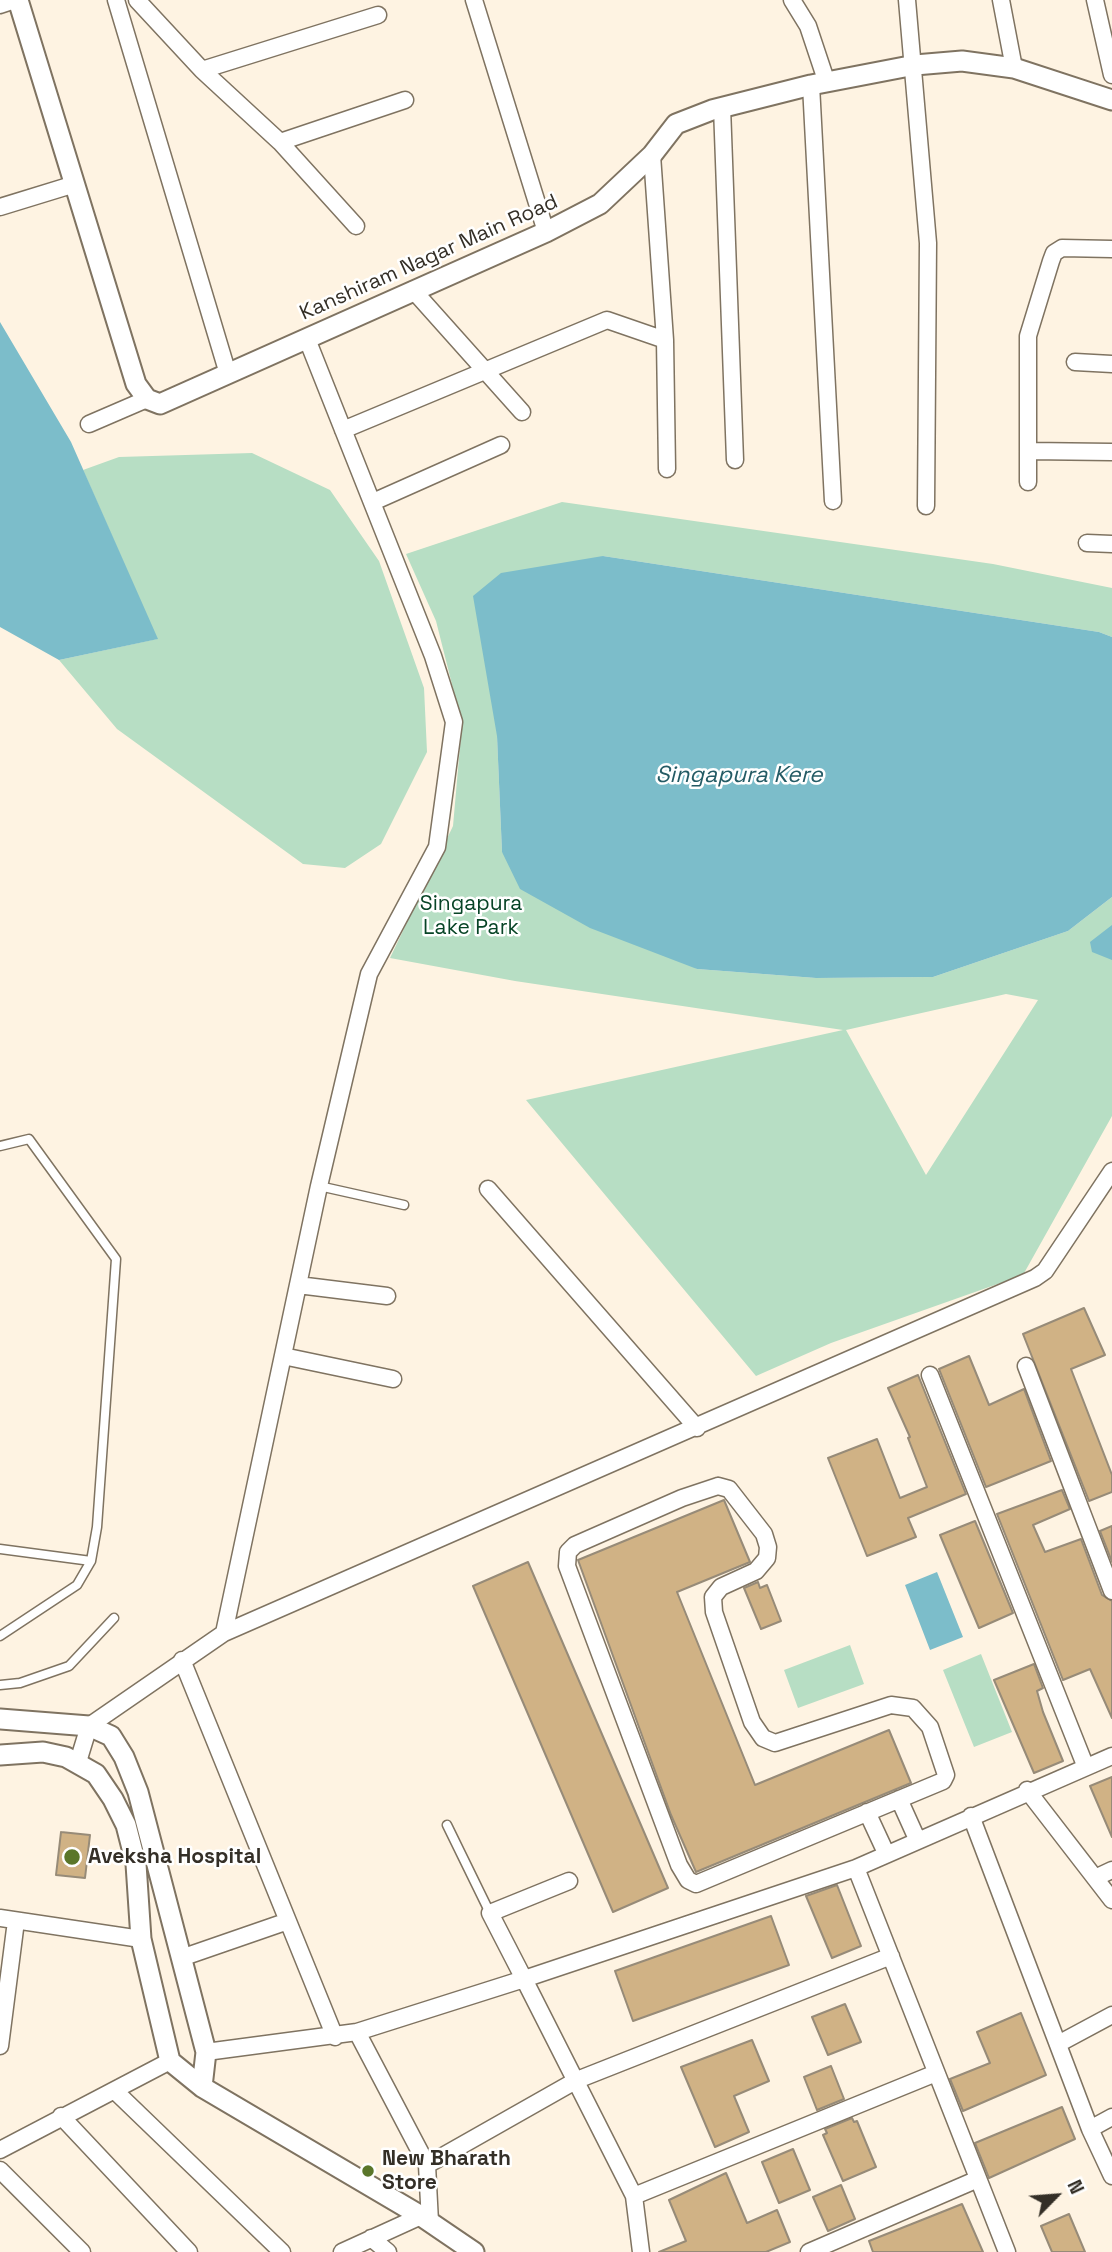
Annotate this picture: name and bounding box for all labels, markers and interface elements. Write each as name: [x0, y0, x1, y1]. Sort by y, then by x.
street label: Kanshiram Nagar Main Road: [296, 190, 562, 326]
water label: Singapura Kere: [655, 762, 823, 790]
park label: Singapura Lake Park: [420, 891, 522, 941]
place label: Aveksha Hospital: [88, 1844, 261, 1870]
marker: Aveksha Hospital: [62, 1847, 82, 1867]
place label: New Bharath Store: [382, 2146, 511, 2196]
north arrow: [1021, 2161, 1091, 2231]
marker: New Bharath Store: [360, 2163, 376, 2179]
text: N: [1061, 2176, 1090, 2198]

